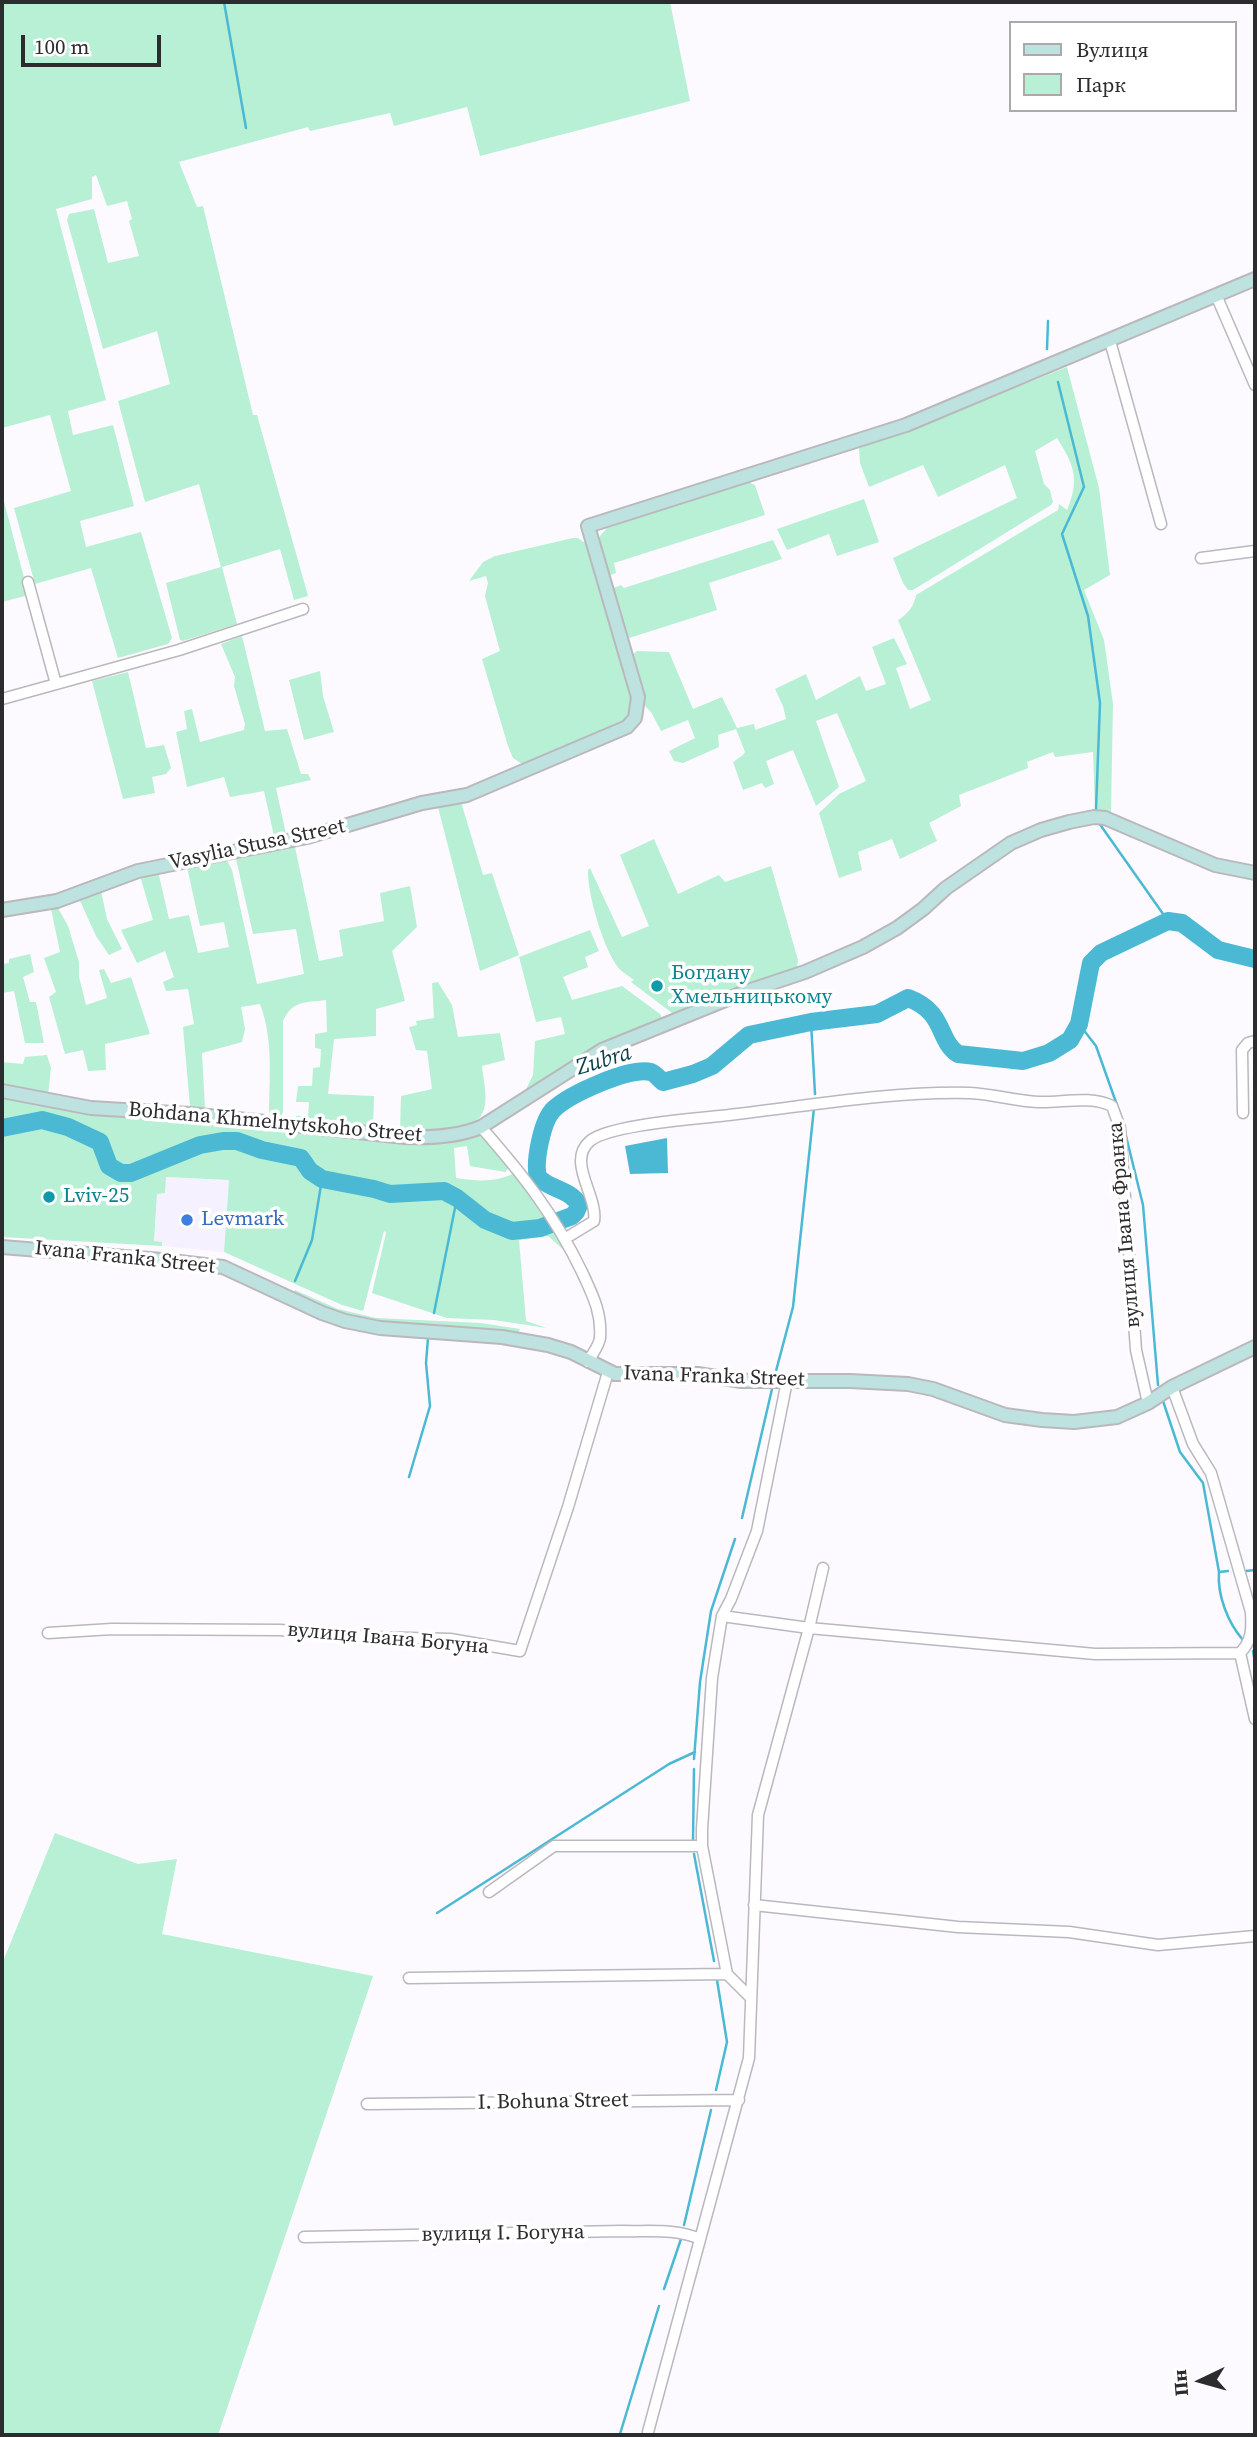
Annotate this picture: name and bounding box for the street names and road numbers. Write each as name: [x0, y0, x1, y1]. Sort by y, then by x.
street label: Vasylia Stusa Street: [167, 814, 347, 876]
street label: Bohdana Khmelnytskoho Street: [127, 1098, 423, 1148]
street label: вулиця Івана Франка: [1103, 1121, 1147, 1329]
street label: Ivana Franka Street: [34, 1236, 216, 1280]
street label: Ivana Franka Street: [623, 1361, 805, 1393]
street label: вулиця Івана Богуна: [286, 1618, 490, 1660]
street label: I. Bohuna Street: [477, 2088, 629, 2116]
street label: вулиця І. Богуна: [421, 2220, 585, 2248]

